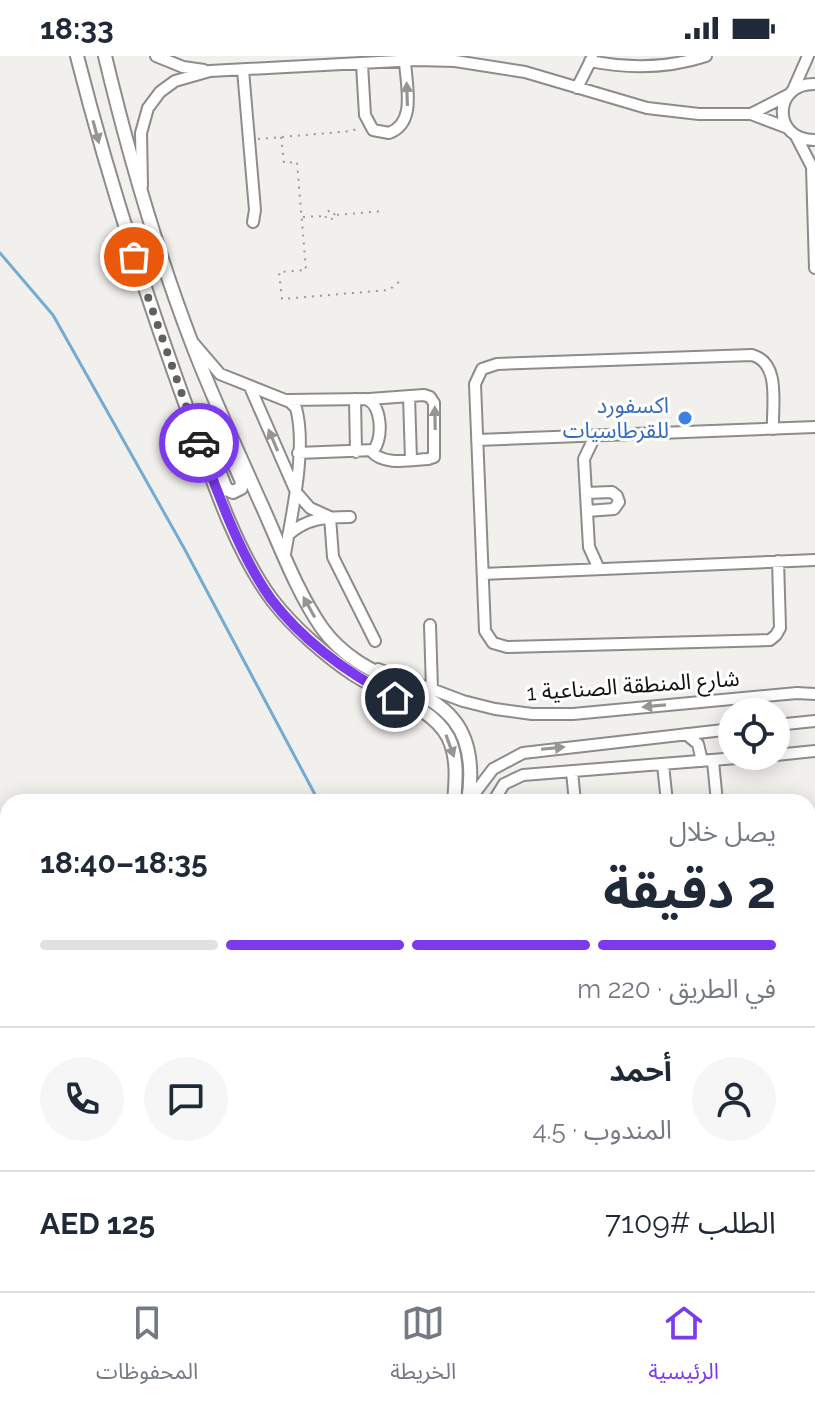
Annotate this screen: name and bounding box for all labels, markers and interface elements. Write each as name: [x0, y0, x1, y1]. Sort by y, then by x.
text: 18:33: [40, 11, 114, 46]
one-way arrow: [400, 81, 413, 106]
one-way arrow: [91, 119, 103, 144]
pin: [100, 223, 168, 291]
icon: bag: [112, 235, 156, 279]
place label: اكسفورد للقرطاسيات: [563, 392, 669, 443]
courier: [159, 403, 239, 483]
one-way arrow: [428, 405, 441, 430]
marker: اكسفورد للقرطاسيات: [676, 409, 694, 427]
icon: car: [177, 421, 221, 465]
one-way arrow: [266, 428, 279, 451]
one-way arrow: [303, 595, 316, 618]
pin: [361, 664, 429, 732]
street label: شارع المنطقة الصناعية 1: [526, 665, 741, 709]
icon: home: [373, 676, 417, 720]
map controls: [718, 698, 790, 770]
button: locate: [718, 698, 790, 770]
one-way arrow: [641, 700, 666, 713]
one-way arrow: [444, 734, 457, 758]
one-way arrow: [541, 741, 566, 754]
text: يصل خلال: [669, 817, 776, 847]
text: 18:35–18:40: [40, 845, 208, 880]
text: 2 دقيقة: [603, 859, 776, 920]
text: في الطريق · 220 m: [577, 974, 776, 1004]
text: أحمد: [609, 1053, 672, 1088]
button: phone: [40, 1057, 124, 1141]
button: chat: [144, 1057, 228, 1141]
button: person: [692, 1057, 776, 1141]
text: المندوب · 4.5: [532, 1115, 672, 1145]
text: الطلب #7109: [605, 1205, 776, 1240]
text: AED 125: [40, 1206, 155, 1241]
tab: المحفوظات: [96, 1301, 198, 1395]
tab: الخريطة: [390, 1301, 456, 1395]
tab: الرئيسية: [648, 1301, 719, 1395]

